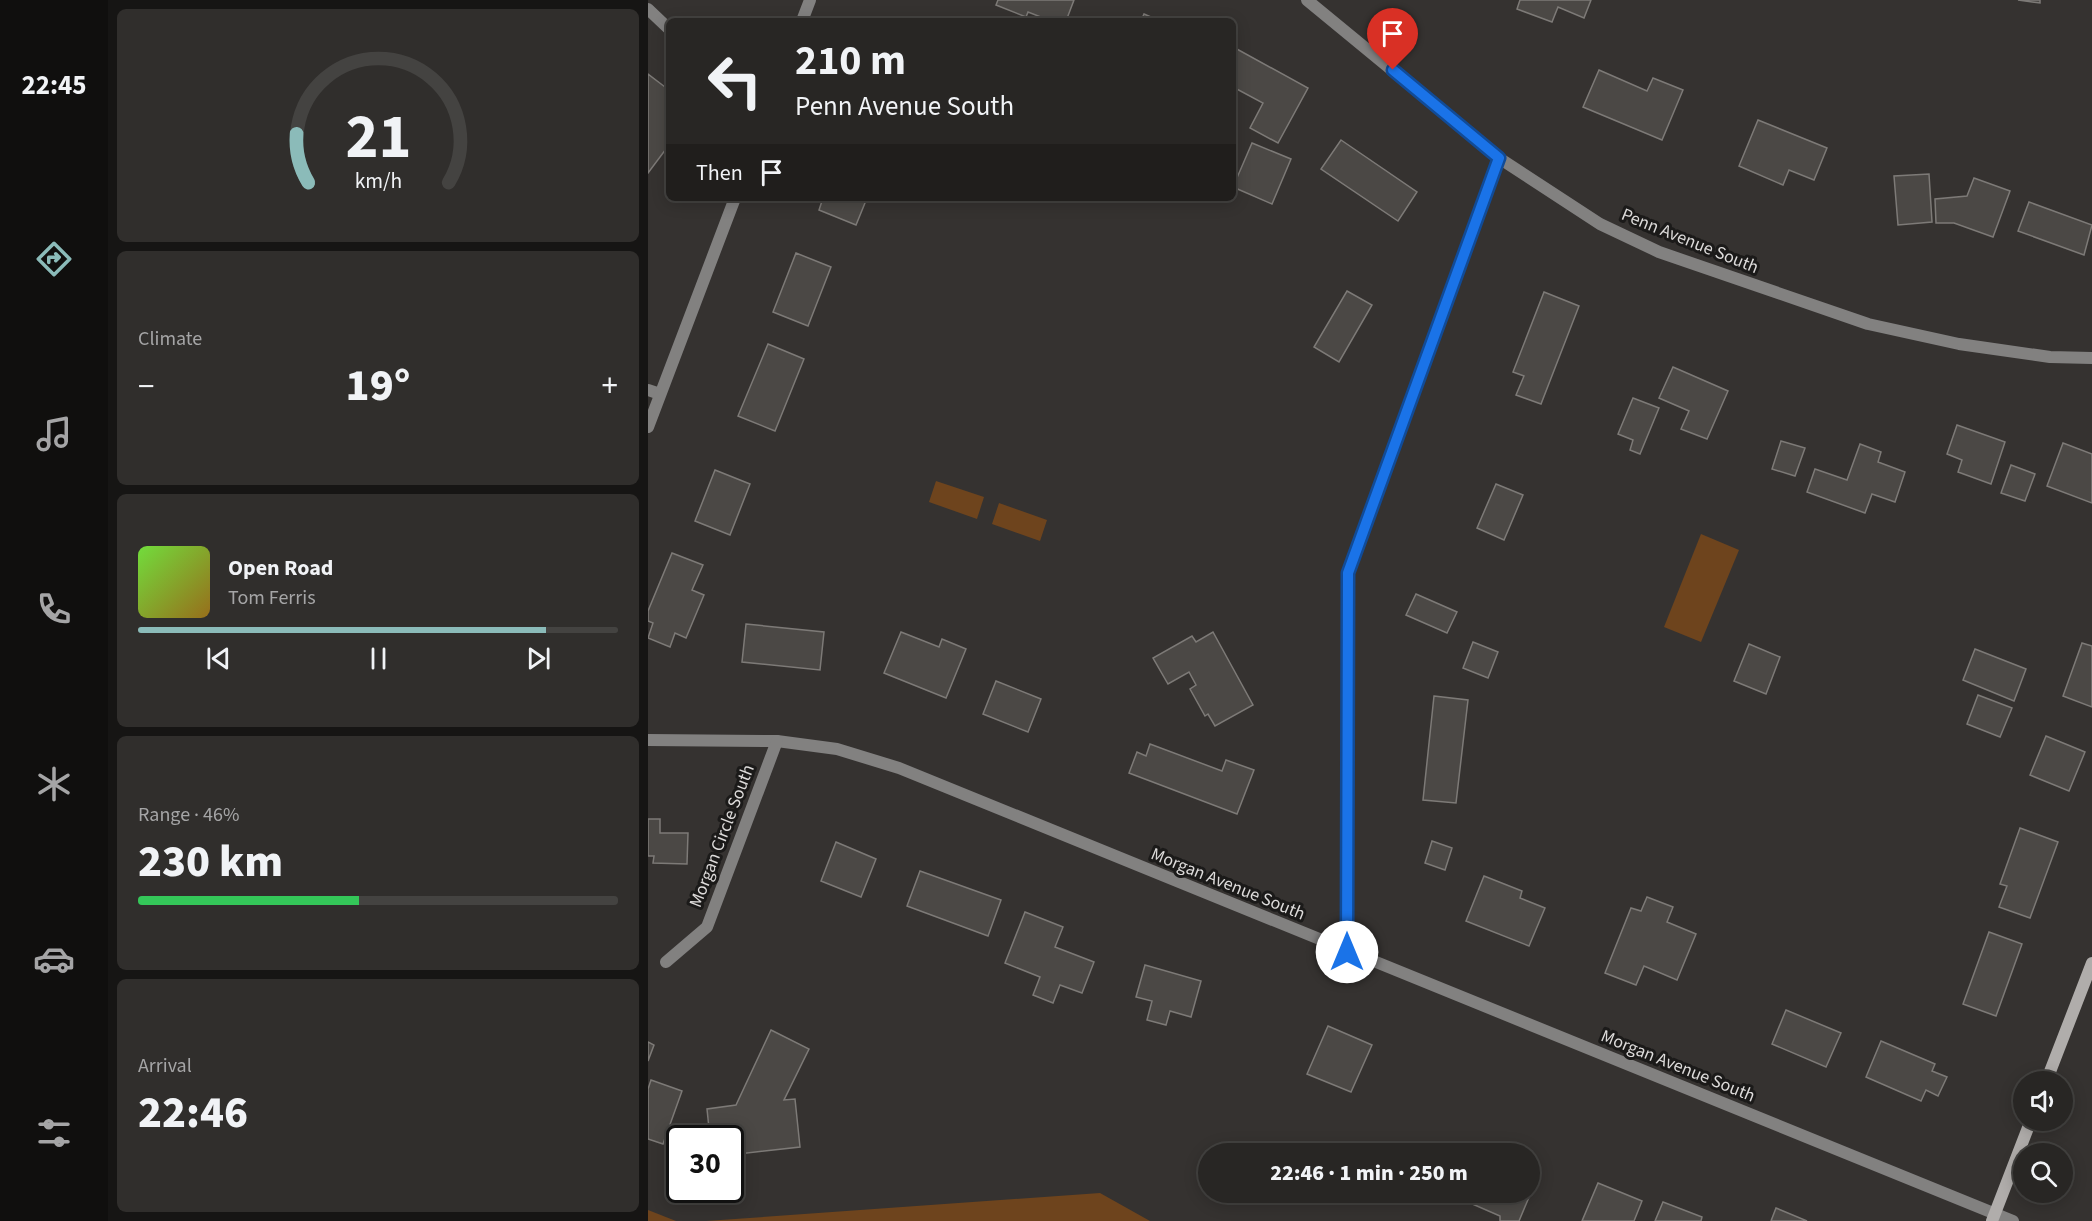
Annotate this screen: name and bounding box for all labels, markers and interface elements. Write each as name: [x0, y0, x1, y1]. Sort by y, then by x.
pin: [1367, 8, 1418, 70]
icon: arrive: [1376, 17, 1409, 50]
text: 210 m: [795, 31, 906, 91]
icon: left: [696, 42, 774, 120]
text: 22:45: [21, 66, 87, 105]
text: Penn Avenue South: [795, 87, 1014, 126]
text: 21: [345, 93, 411, 182]
icon: arrive: [755, 156, 788, 189]
text: Then: [696, 157, 743, 189]
text: km/h: [354, 166, 402, 197]
street label: Penn Avenue South: [1618, 202, 1762, 280]
icon: directions: [33, 238, 75, 280]
text: Climate: [138, 325, 202, 353]
text: 19°: [346, 354, 410, 418]
text: −: [138, 363, 154, 410]
text: +: [602, 363, 618, 410]
icon: music: [33, 413, 75, 455]
text: Open Road: [228, 552, 333, 584]
text: Tom Ferris: [228, 584, 316, 612]
icon: phone: [33, 588, 75, 630]
icon: previous: [202, 642, 235, 675]
icon: pause: [362, 642, 395, 675]
icon: next: [522, 642, 555, 675]
street label: Morgan Circle South: [683, 761, 761, 911]
icon: climate: [33, 763, 75, 805]
text: Range · 46%: [138, 801, 239, 829]
text: 230 km: [138, 830, 283, 894]
street label: Morgan Avenue South: [1147, 842, 1309, 926]
position arrow: [1315, 920, 1379, 984]
icon: car: [33, 938, 75, 980]
street label: Morgan Avenue South: [1597, 1024, 1759, 1108]
text: Arrival: [138, 1052, 192, 1080]
map controls: [2013, 1071, 2073, 1203]
button: sound: [2013, 1071, 2073, 1131]
text: 22:46: [138, 1081, 248, 1145]
icon: filters: [33, 1112, 75, 1154]
speed limit sign: 30: [666, 1125, 744, 1203]
button: search: [2013, 1143, 2073, 1203]
text: 22:46 · 1 min · 250 m: [1270, 1157, 1468, 1189]

